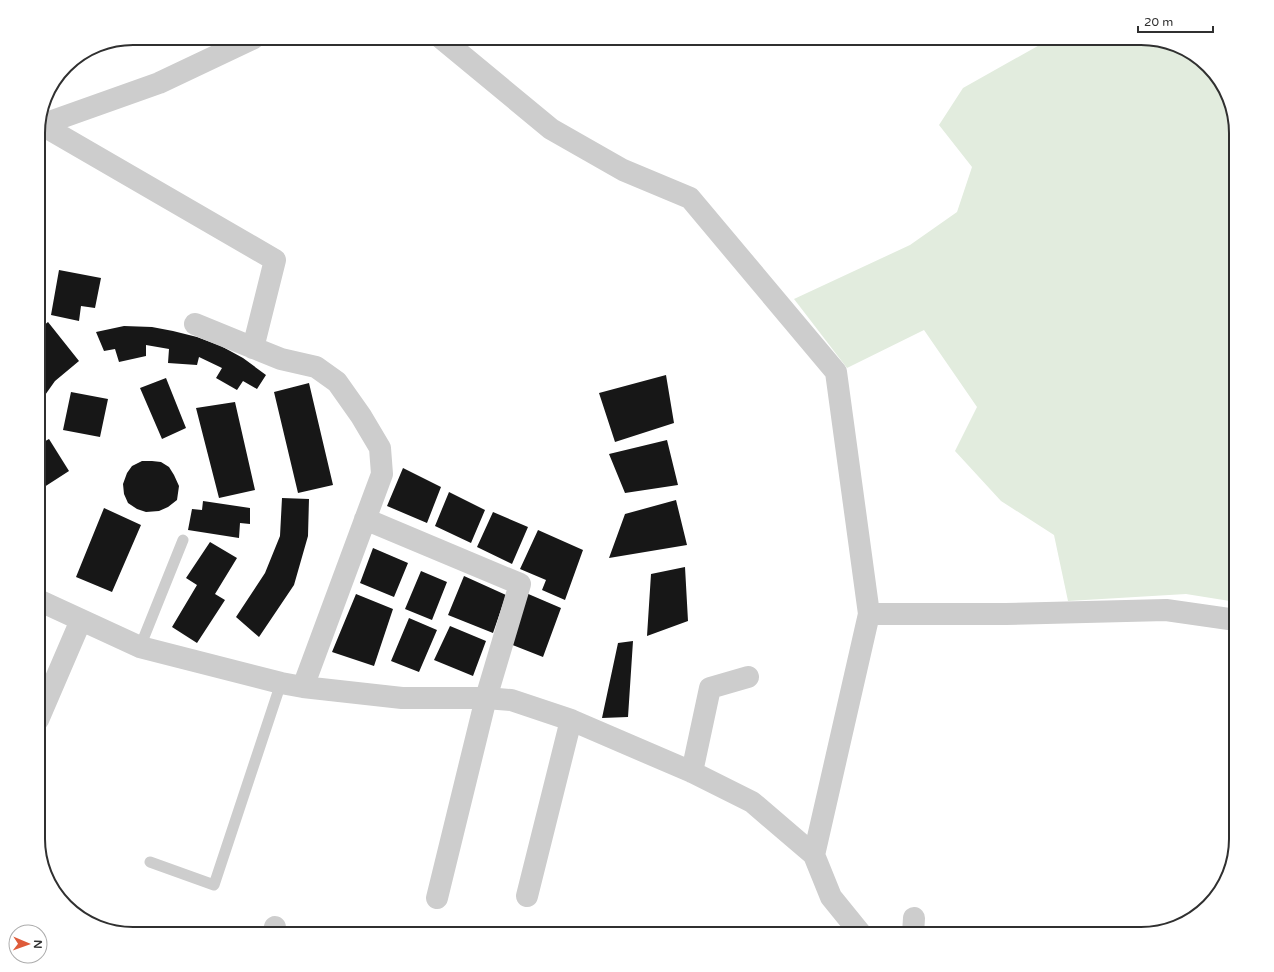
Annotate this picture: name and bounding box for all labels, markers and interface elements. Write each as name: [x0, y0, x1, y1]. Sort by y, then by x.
scale bar: [1138, 8, 1213, 34]
text: 20 m: [1144, 15, 1173, 29]
north arrow: [8, 924, 48, 964]
text: N: [31, 940, 44, 949]

